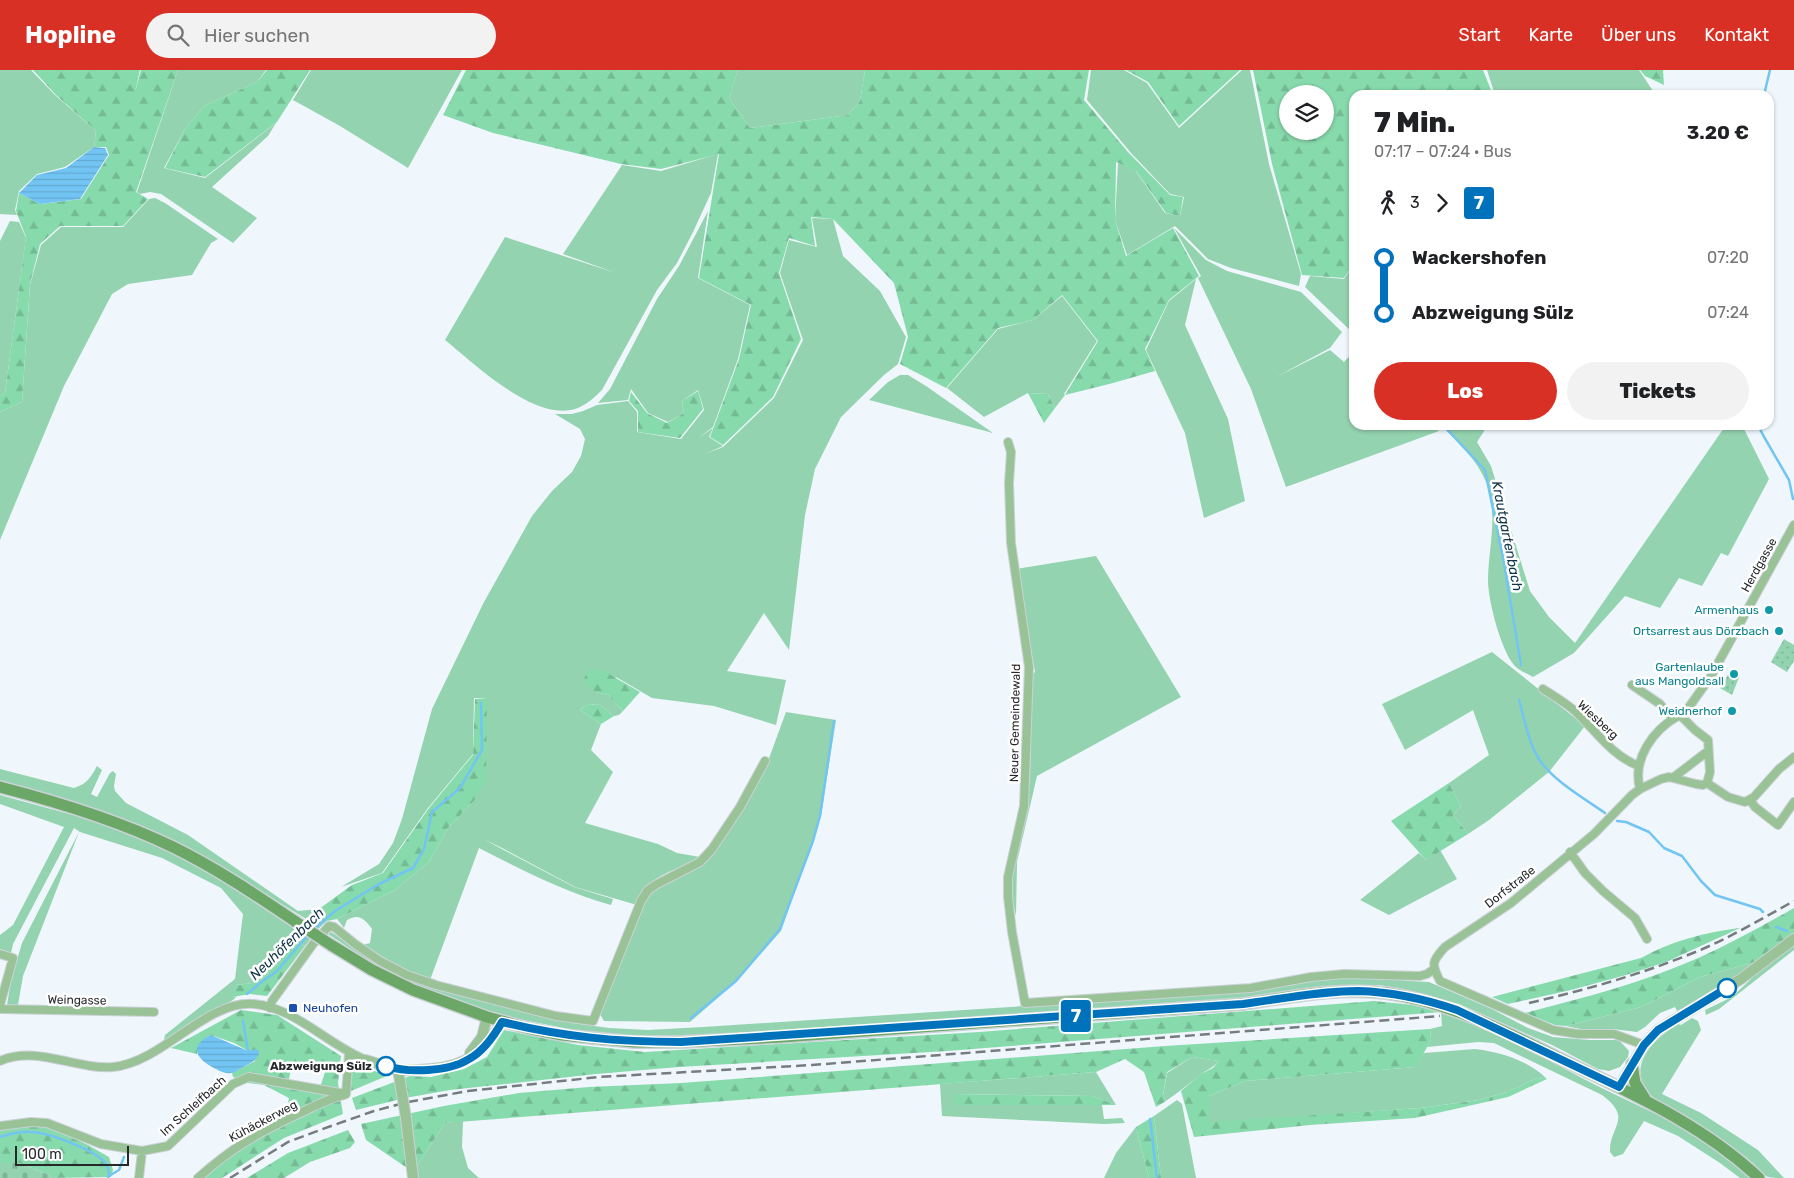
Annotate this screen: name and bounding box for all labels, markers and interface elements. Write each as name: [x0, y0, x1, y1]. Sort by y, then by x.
search box: [146, 13, 496, 58]
text: Hopline: [25, 21, 116, 49]
icon: search: [164, 21, 192, 49]
text: Hier suchen: [204, 24, 310, 47]
text: Start: [1458, 24, 1501, 46]
text: Karte: [1529, 24, 1573, 46]
text: Über uns: [1601, 24, 1676, 46]
text: Kontakt: [1704, 24, 1769, 46]
map controls: [1279, 85, 1334, 140]
button: layers: [1279, 85, 1334, 140]
text: 7 Min.: [1374, 106, 1455, 139]
text: 3.20 €: [1687, 121, 1749, 144]
text: 07:17 – 07:24 · Bus: [1374, 142, 1512, 161]
icon: walk: [1374, 189, 1402, 217]
icon: forward: [1428, 189, 1456, 217]
text: 7: [1474, 192, 1484, 214]
text: 3: [1410, 193, 1420, 212]
text: Wackershofen: [1412, 246, 1547, 269]
text: 07:20: [1707, 248, 1749, 267]
text: Abzweigung Sülz: [1412, 301, 1574, 324]
text: 07:24: [1707, 303, 1749, 322]
button: Los: [1374, 362, 1557, 420]
button: Tickets: [1567, 362, 1749, 420]
water label: Krautgartenbach: [1488, 479, 1526, 593]
street label: Herdgasse: [1738, 535, 1780, 594]
place label: Armenhaus: [1694, 603, 1759, 617]
marker: Armenhaus: [1763, 604, 1775, 616]
place label: Ortsarrest aus Dörzbach: [1633, 624, 1769, 638]
marker: Ortsarrest aus Dörzbach: [1773, 625, 1785, 637]
place label: Gartenlaube aus Mangoldsall: [1635, 660, 1724, 688]
street label: Neuer Gemeindewald: [1007, 664, 1023, 782]
marker: Gartenlaube aus Mangoldsall: [1728, 668, 1740, 680]
street label: Wiesberg: [1575, 698, 1621, 742]
place label: Weidnerhof: [1659, 704, 1722, 718]
marker: Weidnerhof: [1726, 705, 1738, 717]
street label: Dorfstraße: [1482, 863, 1538, 911]
water label: Neuhöfenbach: [246, 904, 328, 984]
unlabelled marker: [1717, 978, 1737, 998]
street label: Weingasse: [47, 992, 107, 1008]
line badge: 7: [1060, 1000, 1092, 1032]
place label: Neuhofen: [303, 1001, 358, 1015]
marker: Neuhofen: [287, 1002, 299, 1014]
text: 7: [1071, 1005, 1081, 1027]
marker: Abzweigung Sülz: [376, 1056, 396, 1076]
place label: Abzweigung Sülz: [270, 1059, 372, 1073]
street label: Im Schleifbach: [157, 1073, 229, 1139]
street label: Kühäckerweg: [226, 1097, 300, 1145]
scale bar: [15, 1143, 129, 1166]
text: 100 m: [22, 1146, 62, 1163]

